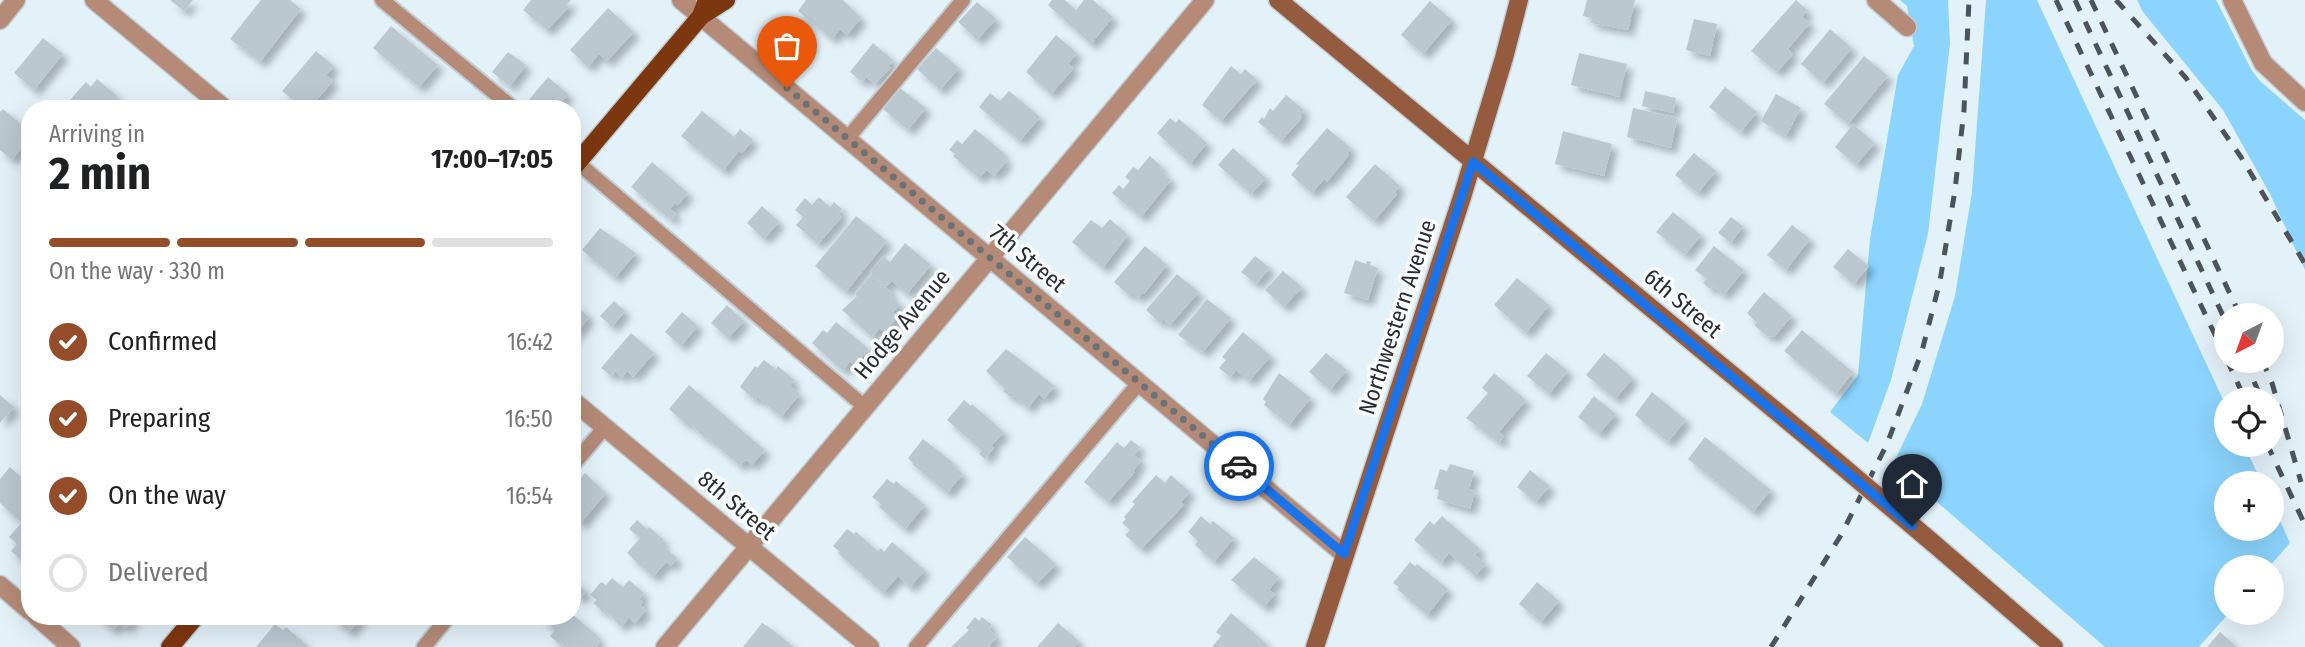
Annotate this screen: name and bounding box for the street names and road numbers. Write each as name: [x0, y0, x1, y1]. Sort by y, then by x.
street label: Northwestern Avenue: [1352, 216, 1442, 418]
street label: 7th Street: [984, 218, 1072, 298]
street label: 6th Street: [1638, 262, 1728, 344]
street label: Hodge Avenue: [848, 263, 956, 385]
street label: 8th Street: [692, 464, 782, 546]

